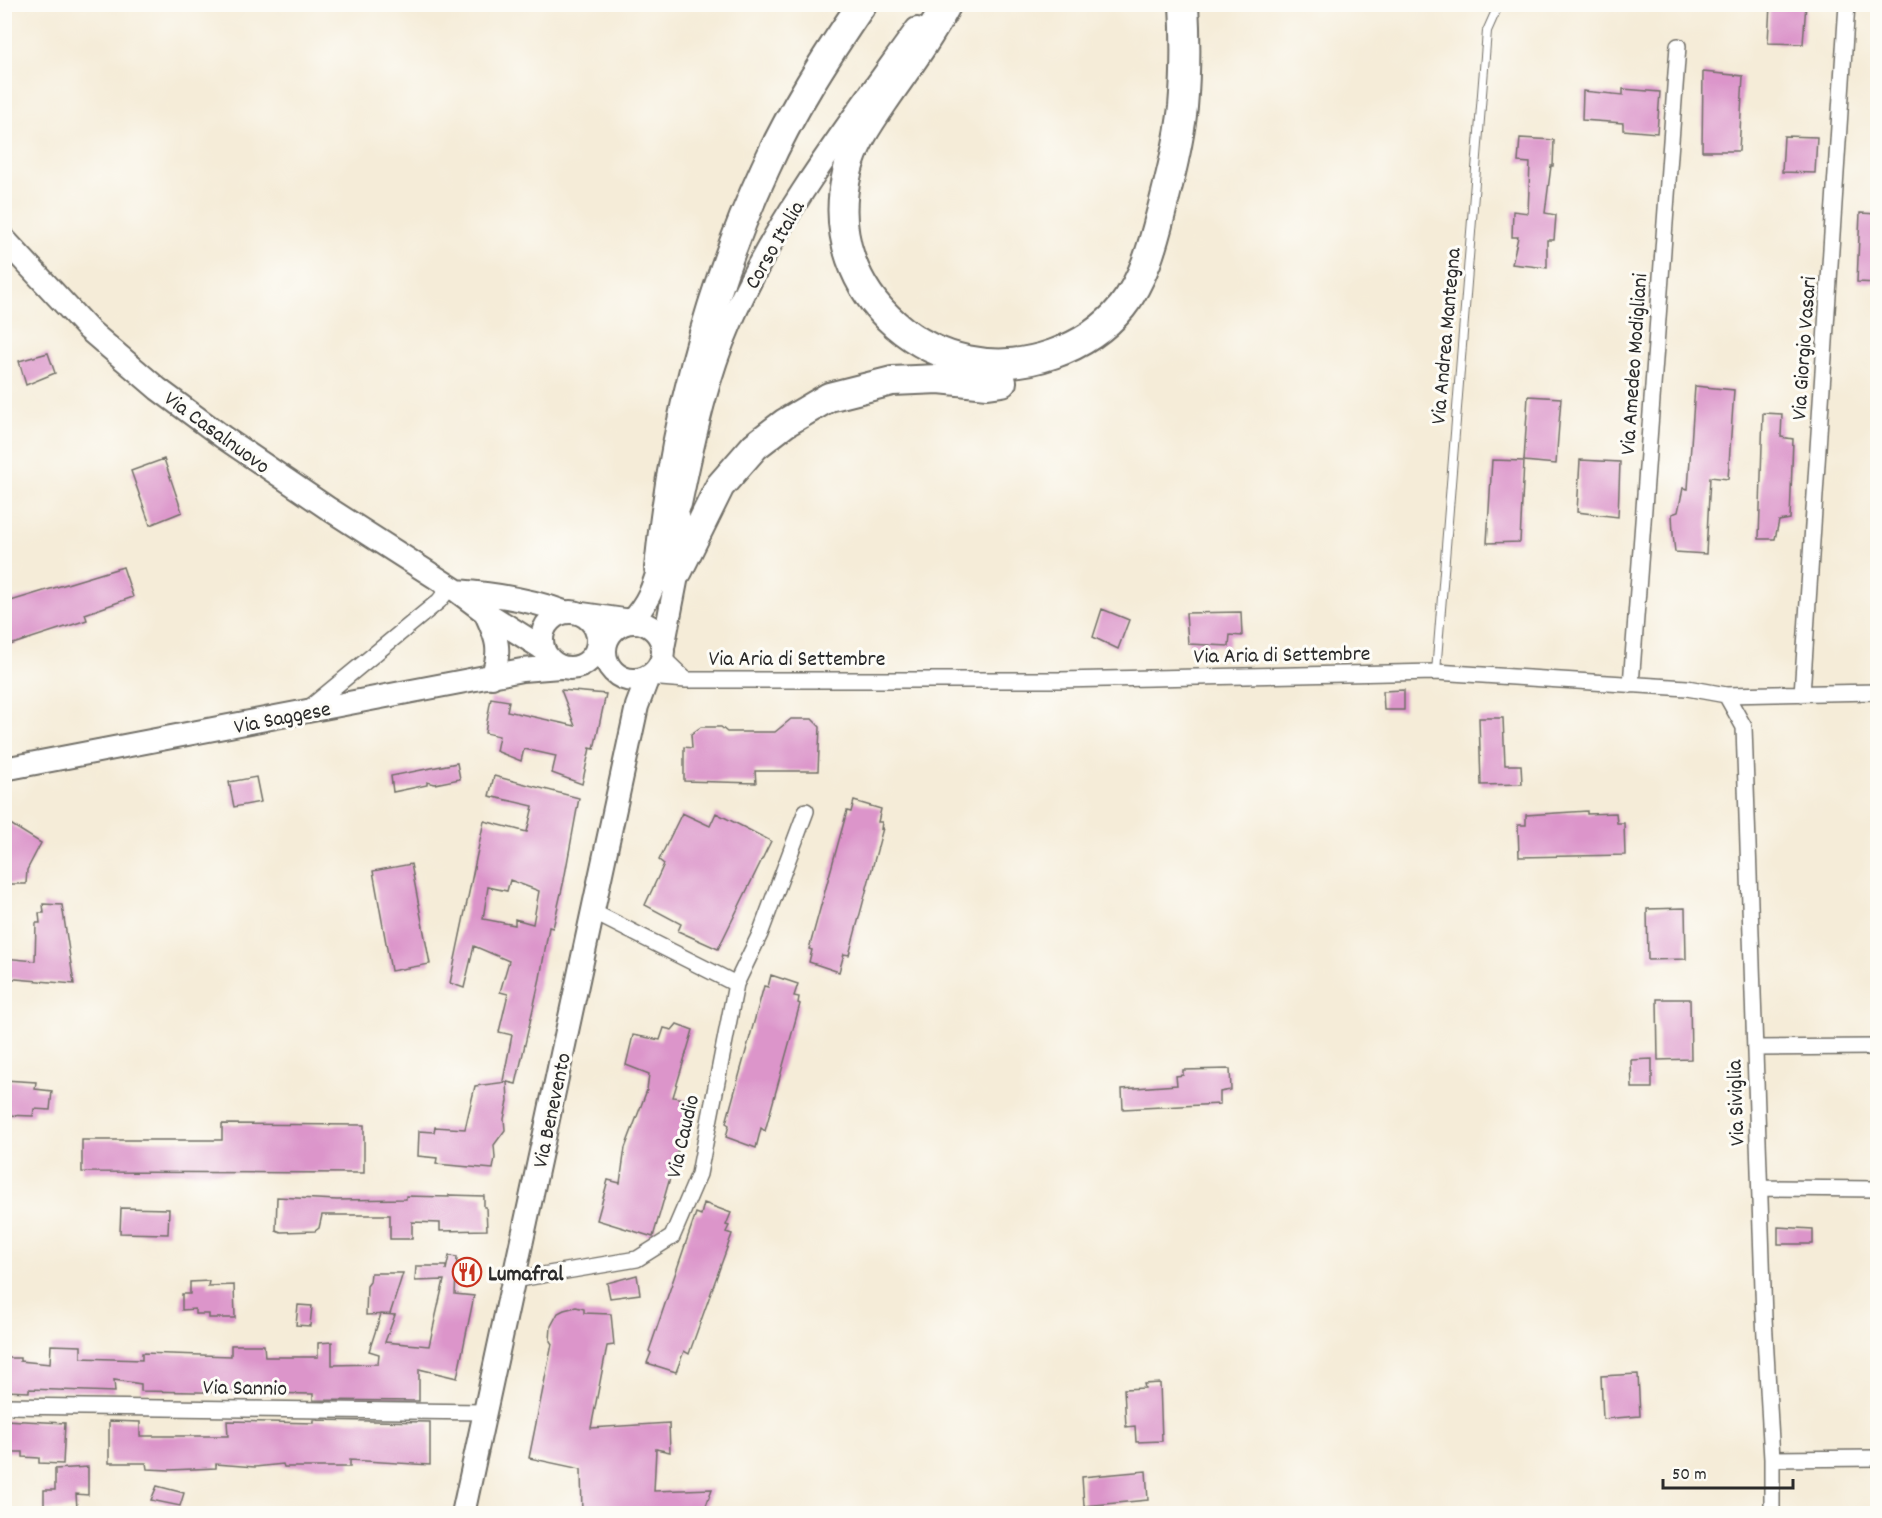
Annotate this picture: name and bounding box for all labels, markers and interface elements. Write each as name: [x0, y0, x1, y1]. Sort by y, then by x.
street label: Corso Italia: [738, 195, 814, 296]
street label: Via Andrea Mantegna: [1424, 246, 1471, 426]
street label: Via Amedeo Modigliani: [1614, 272, 1657, 456]
street label: Via Giorgio Vasari: [1785, 275, 1826, 421]
street label: Via Casalnuovo: [157, 385, 275, 483]
street label: Via Aria di Settembre: [1193, 639, 1371, 674]
street label: Via Aria di Settembre: [709, 645, 885, 676]
street label: Via Saggese: [232, 695, 334, 744]
street label: Via Benevento: [526, 1050, 581, 1171]
street label: Via Siviglia: [1720, 1059, 1754, 1146]
street label: Via Caudio: [660, 1092, 709, 1182]
restaurant icon: Lumafral: [451, 1256, 483, 1288]
place label: Lumafral: [488, 1260, 564, 1291]
street label: Via Sannio: [203, 1373, 287, 1406]
scale bar: [1663, 1452, 1794, 1490]
text: 50 m: [1672, 1463, 1707, 1488]

